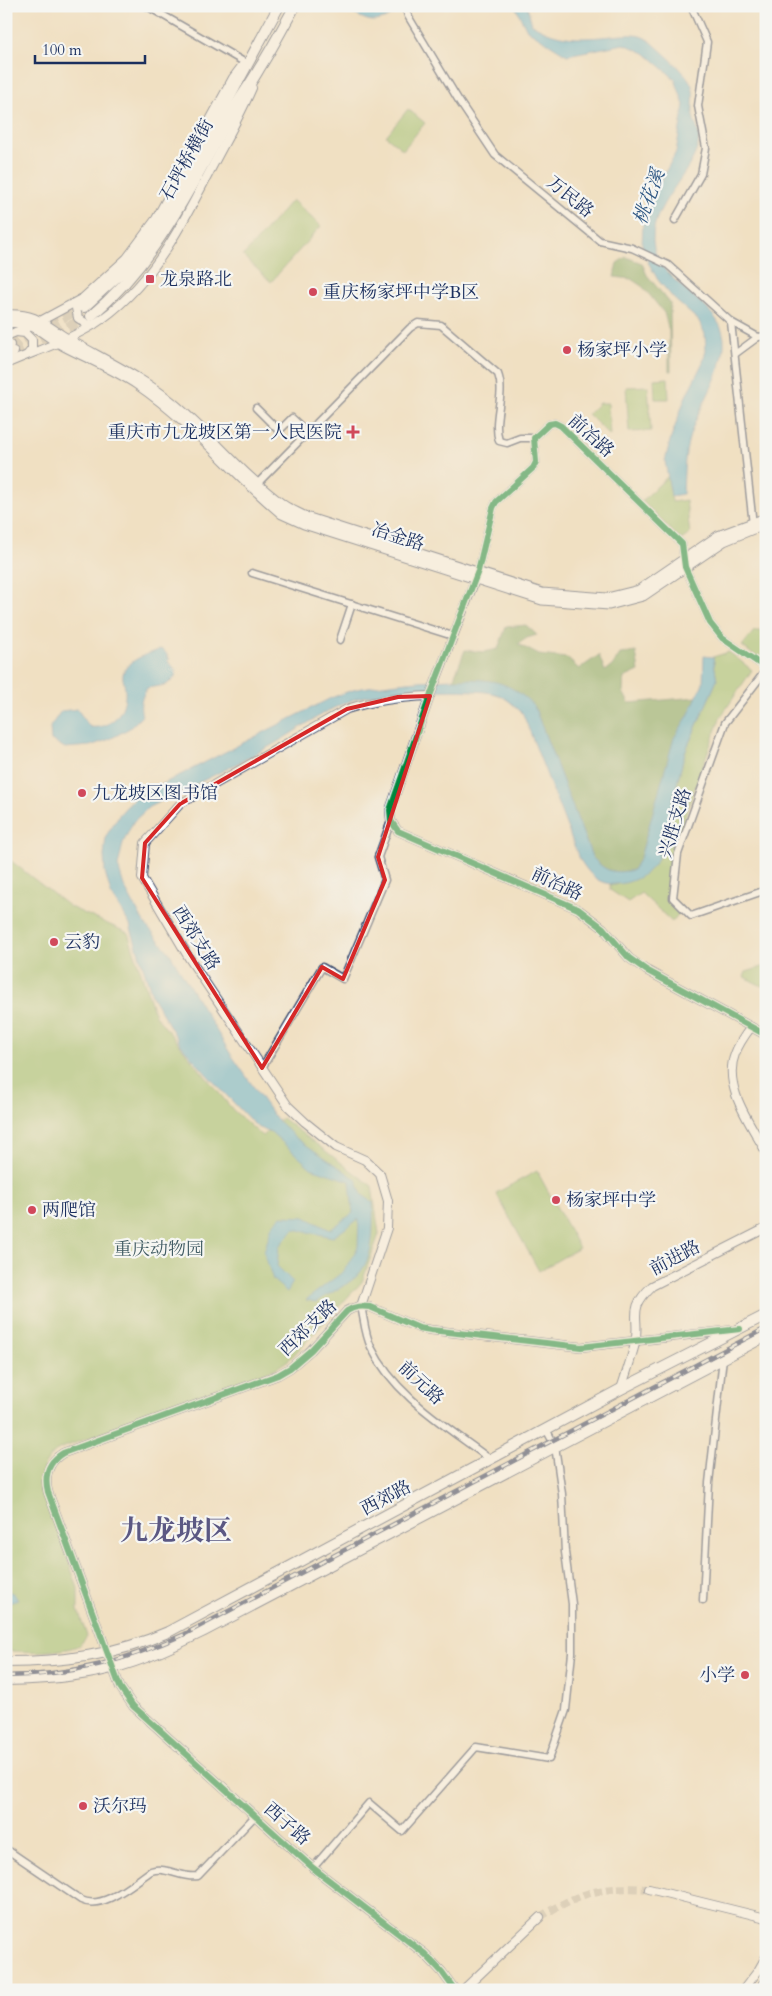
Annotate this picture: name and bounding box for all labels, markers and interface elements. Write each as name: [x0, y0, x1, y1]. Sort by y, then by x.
scale bar: [35, 32, 145, 64]
text: 100 m: [42, 40, 82, 60]
street label: 石坪桥横街: [154, 115, 220, 205]
water label: 桃花溪: [627, 164, 672, 228]
street label: 万民路: [541, 170, 599, 224]
place label: 龙泉路北: [160, 267, 232, 292]
marker: 龙泉路北: [144, 273, 156, 285]
place label: 重庆杨家坪中学B区: [323, 280, 479, 305]
marker: 重庆杨家坪中学B区: [307, 286, 319, 298]
place label: 杨家坪小学: [577, 338, 667, 363]
marker: 杨家坪小学: [561, 344, 573, 356]
street label: 前冶路: [563, 409, 619, 463]
place label: 重庆市九龙坡区第一人民医院: [108, 420, 342, 445]
marker: 重庆市九龙坡区第一人民医院: [346, 425, 360, 439]
street label: 冶金路: [368, 517, 428, 557]
place label: 九龙坡区图书馆: [92, 781, 218, 806]
street label: 兴胜支路: [653, 785, 697, 861]
marker: 九龙坡区图书馆: [76, 787, 88, 799]
street label: 前冶路: [527, 861, 587, 907]
street label: 西郊支路: [166, 901, 226, 975]
place label: 云豹: [64, 930, 100, 955]
marker: 云豹: [48, 936, 60, 948]
place label: 杨家坪中学: [566, 1188, 656, 1213]
marker: 杨家坪中学: [550, 1194, 562, 1206]
place label: 两爬馆: [42, 1198, 96, 1223]
marker: 两爬馆: [26, 1204, 38, 1216]
street label: 前进路: [645, 1234, 705, 1282]
park label: 重庆动物园: [114, 1237, 204, 1262]
street label: 西郊支路: [273, 1294, 343, 1362]
street label: 前元路: [393, 1355, 449, 1411]
street label: 西郊路: [356, 1474, 416, 1522]
district label: 九龙坡区: [120, 1512, 232, 1550]
place label: 小学: [699, 1663, 735, 1688]
marker: 小学: [739, 1669, 751, 1681]
place label: 沃尔玛: [93, 1794, 147, 1819]
street label: 西子路: [258, 1797, 316, 1851]
marker: 沃尔玛: [77, 1800, 89, 1812]

